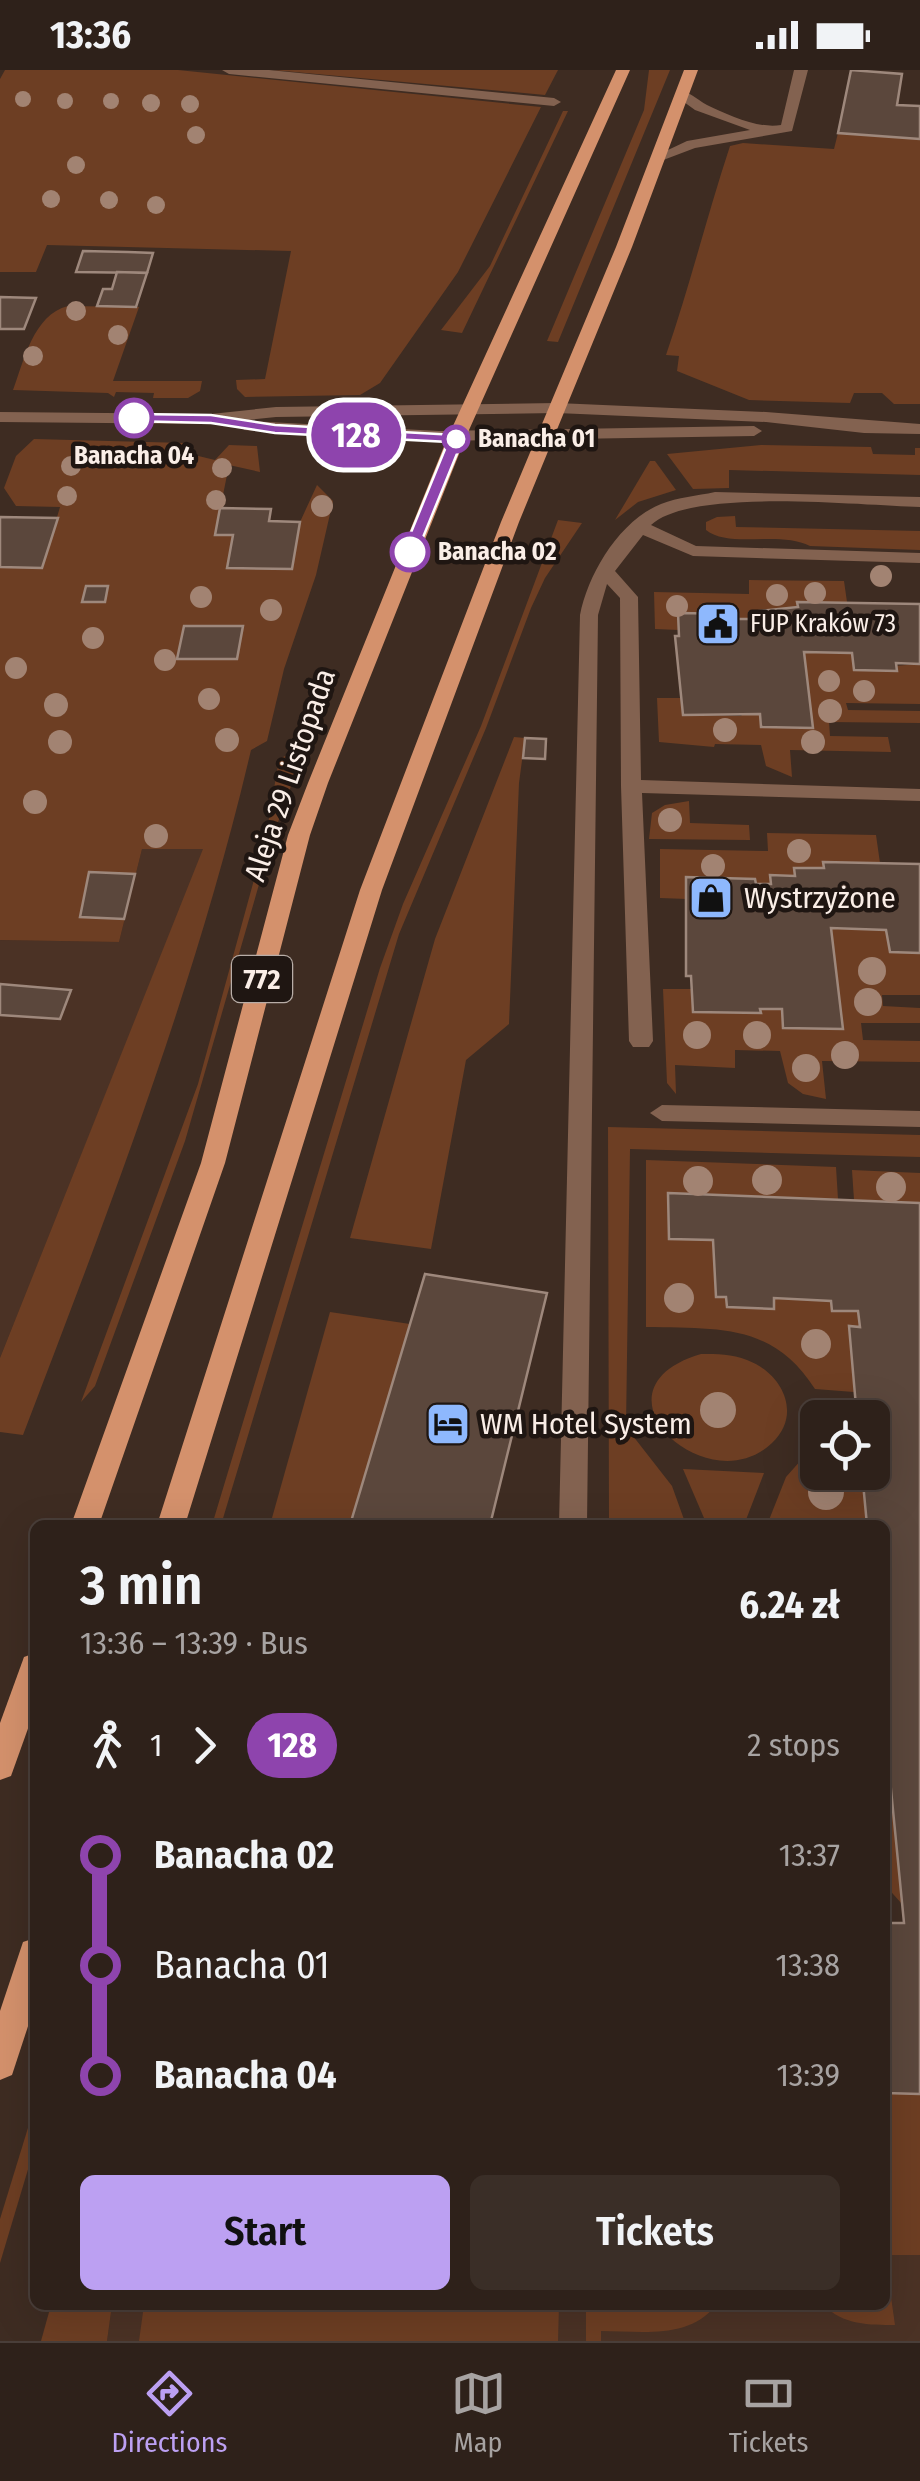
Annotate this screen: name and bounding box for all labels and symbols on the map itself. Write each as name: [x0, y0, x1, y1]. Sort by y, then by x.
marker: Banacha 04: [115, 399, 153, 437]
line badge: 128: [298, 402, 414, 468]
place label: Banacha 01: [478, 424, 595, 454]
marker: Banacha 01: [443, 426, 469, 452]
place label: Banacha 04: [74, 441, 194, 471]
marker: Banacha 02: [391, 533, 429, 571]
place label: Banacha 02: [438, 537, 557, 567]
public building icon: FUP Kraków 73: [695, 601, 741, 647]
place label: FUP Kraków 73: [750, 609, 896, 639]
street label: Aleja 29 Listopada: [237, 664, 343, 886]
shop icon: Wystrzyżone: [688, 875, 734, 921]
place label: Wystrzyżone: [744, 880, 896, 916]
road number: 772: [232, 956, 292, 1002]
hotel icon: WM Hotel System: [425, 1401, 471, 1447]
place label: WM Hotel System: [480, 1406, 692, 1442]

